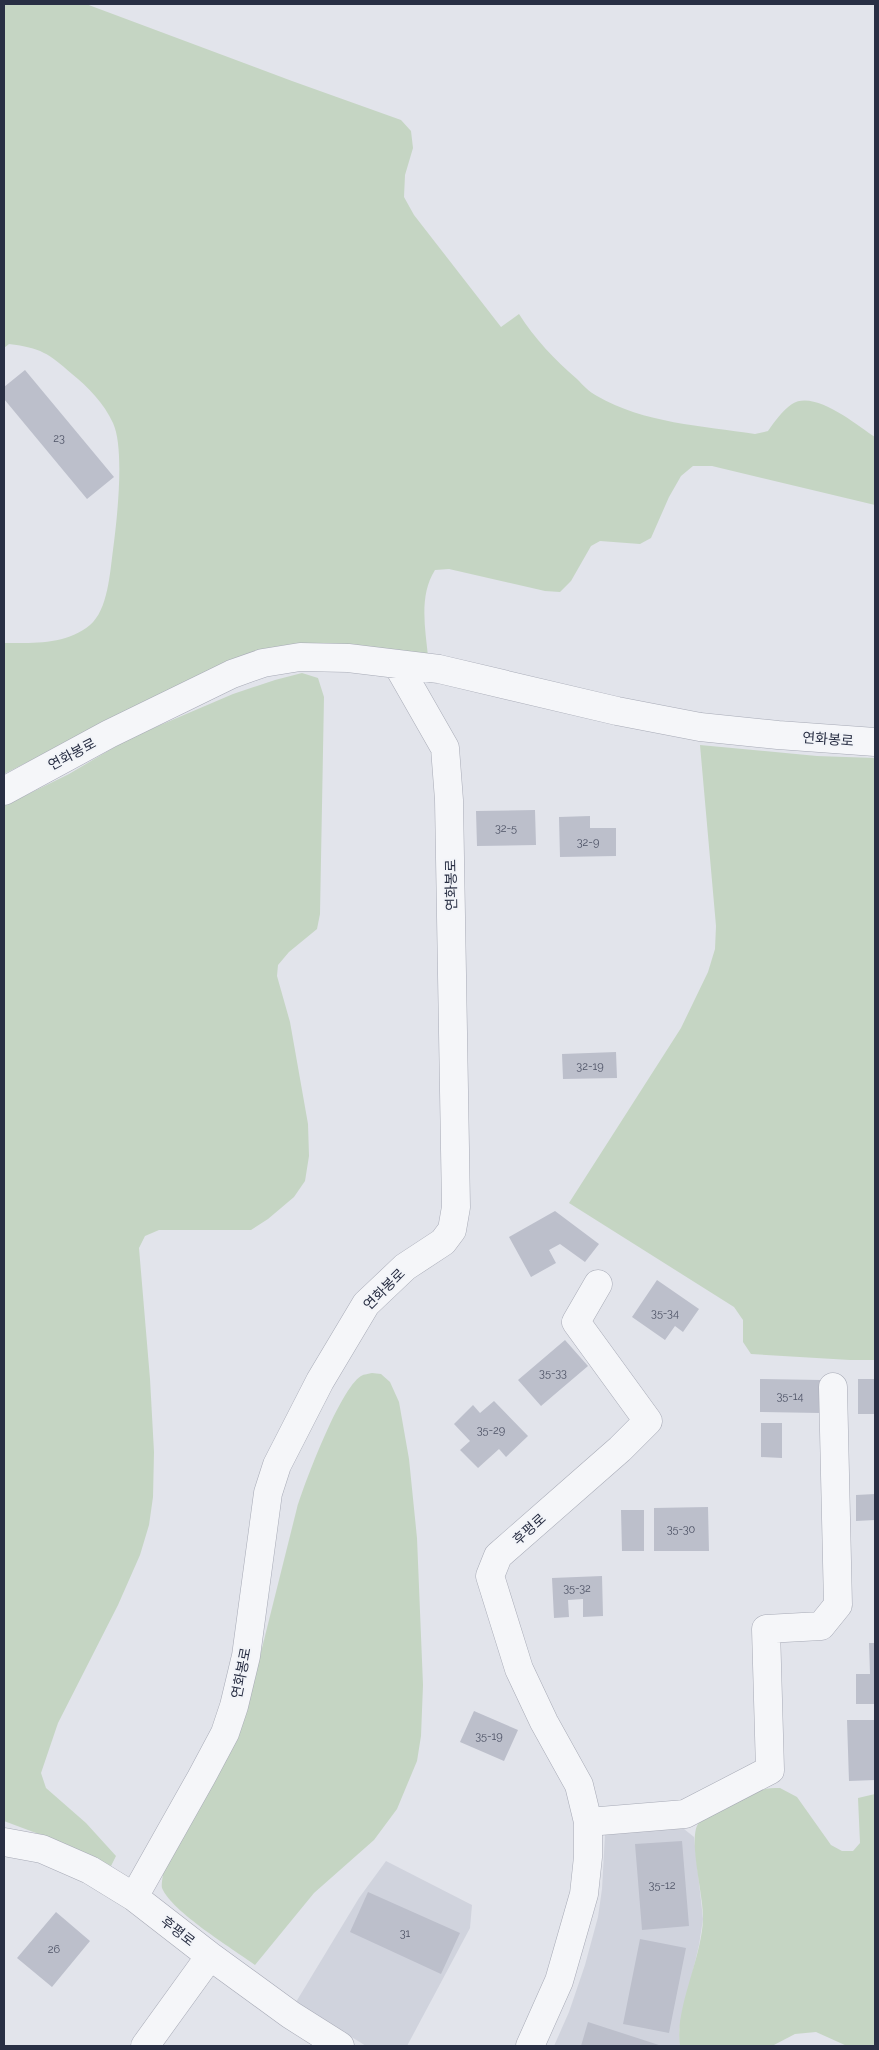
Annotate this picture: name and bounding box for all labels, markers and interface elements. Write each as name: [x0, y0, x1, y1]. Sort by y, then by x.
house number: 23: [53, 432, 65, 445]
street label: 연화봉로: [802, 729, 854, 749]
street label: 연화봉로: [45, 735, 99, 773]
house number: 32-5: [495, 822, 517, 835]
house number: 32-9: [577, 836, 599, 849]
street label: 연화봉로: [443, 859, 459, 911]
house number: 32-19: [576, 1060, 604, 1073]
street label: 연화봉로: [360, 1265, 408, 1313]
house number: 35-34: [651, 1307, 679, 1320]
house number: 35-33: [539, 1367, 567, 1380]
house number: 35-14: [776, 1390, 804, 1403]
house number: 35-29: [477, 1424, 505, 1437]
street label: 후평로: [509, 1510, 549, 1548]
house number: 35-30: [667, 1523, 696, 1536]
house number: 35-32: [563, 1582, 591, 1595]
street label: 연화봉로: [228, 1646, 254, 1700]
house number: 35-19: [475, 1730, 503, 1743]
house number: 35-12: [649, 1879, 676, 1892]
street label: 후평로: [158, 1913, 198, 1949]
house number: 31: [400, 1927, 411, 1940]
house number: 26: [48, 1943, 61, 1956]

